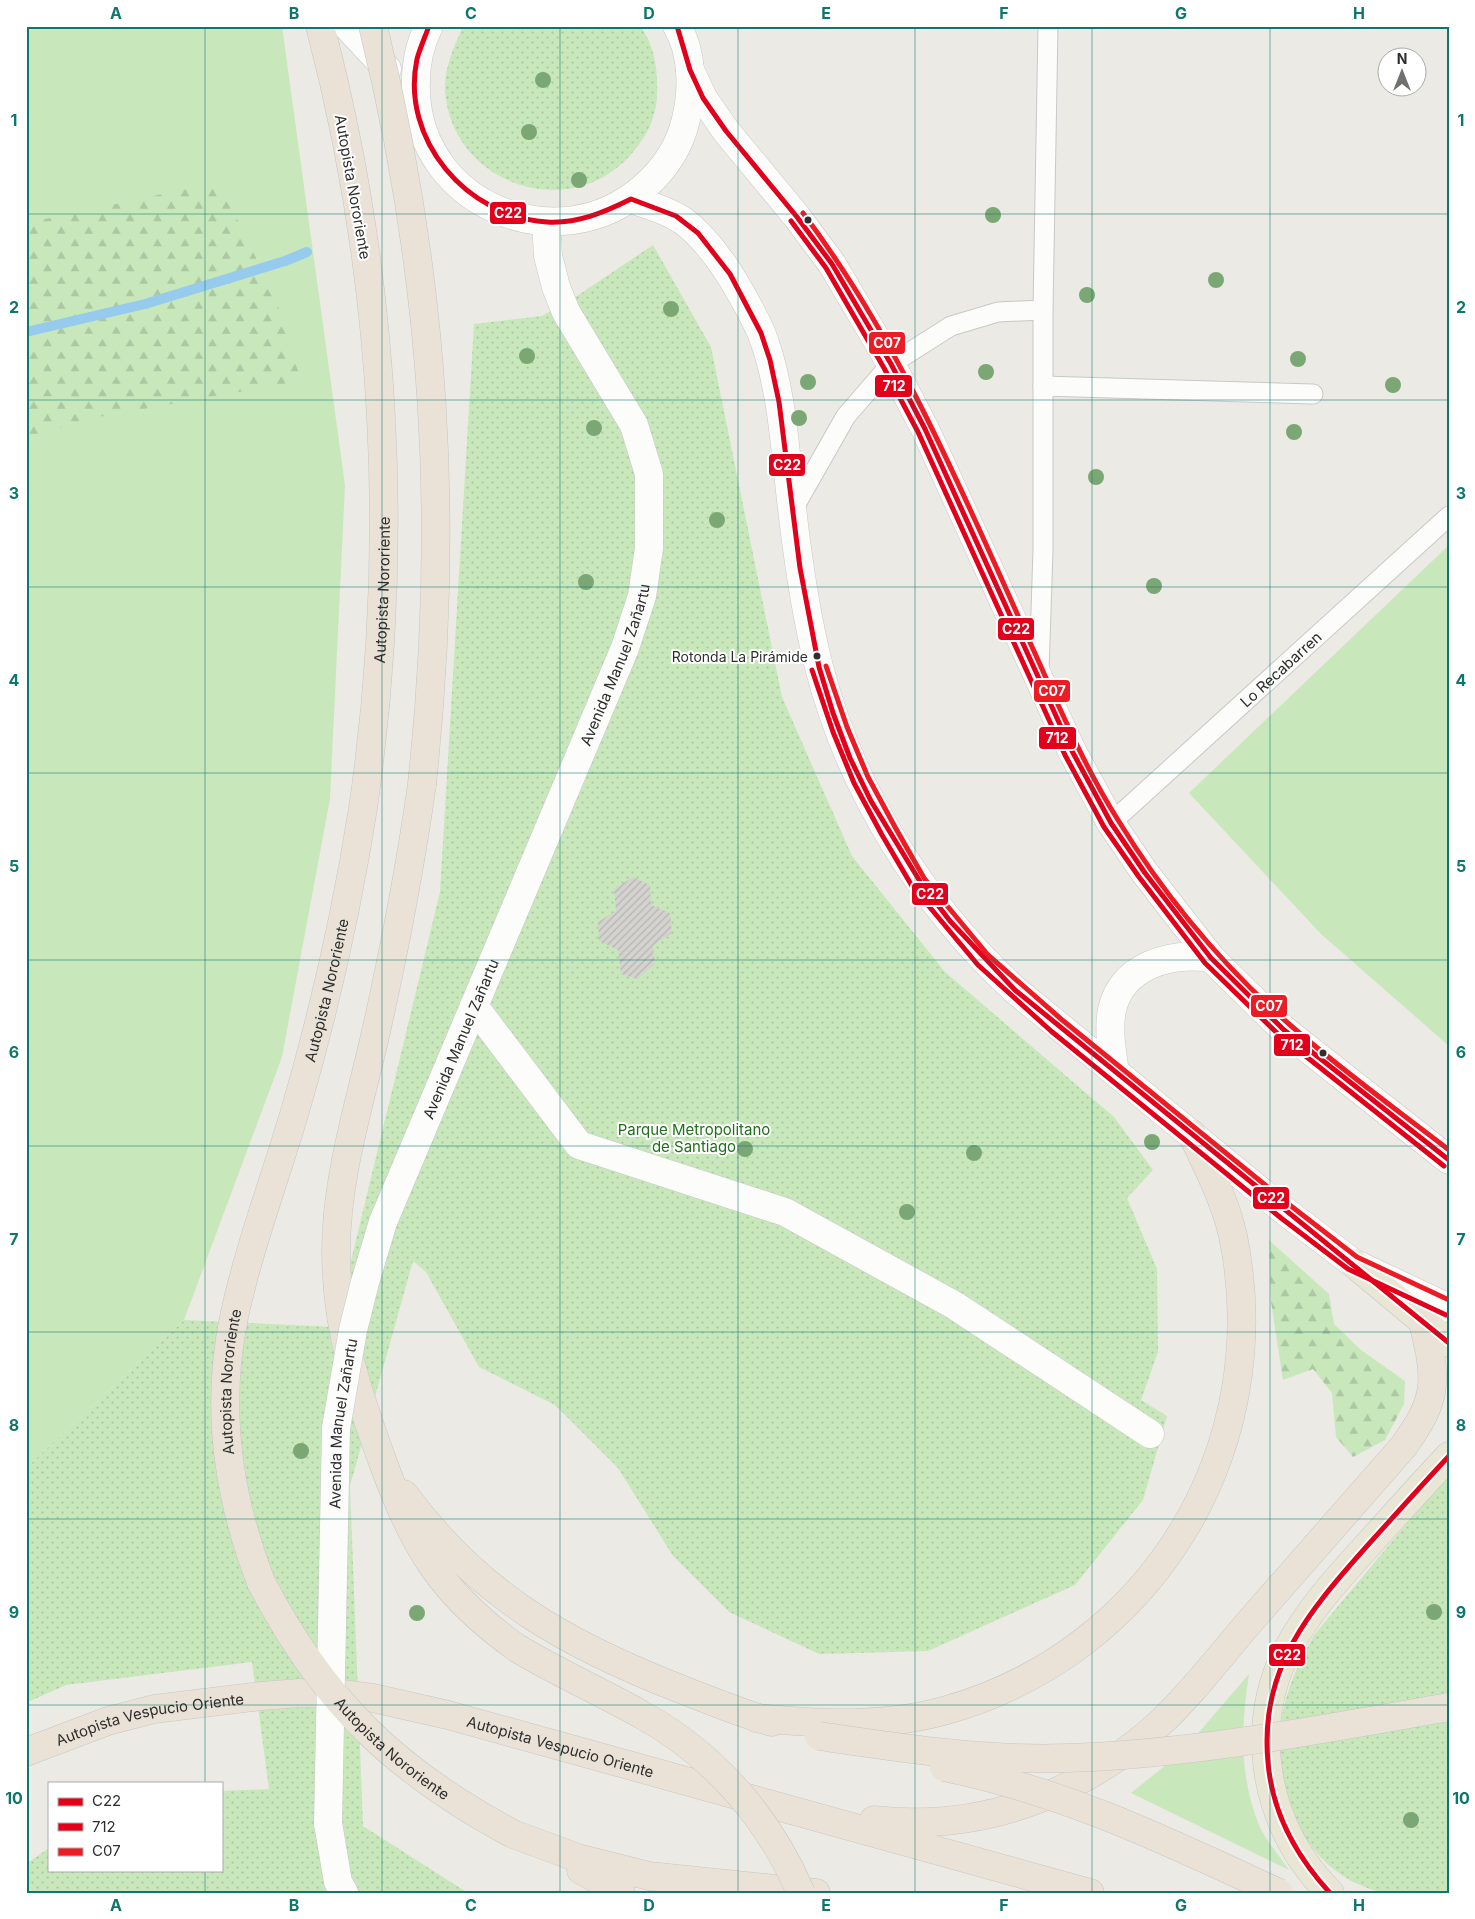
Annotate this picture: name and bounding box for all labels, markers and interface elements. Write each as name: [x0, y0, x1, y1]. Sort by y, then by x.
text: A: [110, 3, 122, 23]
text: B: [289, 3, 299, 23]
text: C: [465, 3, 477, 23]
text: D: [643, 3, 655, 23]
text: E: [821, 3, 831, 23]
text: F: [999, 3, 1009, 23]
text: G: [1175, 3, 1187, 23]
text: H: [1353, 3, 1365, 23]
north arrow: [1378, 48, 1428, 98]
text: N: [1397, 50, 1407, 67]
text: 1: [11, 110, 17, 130]
text: 1: [1458, 110, 1464, 130]
street label: Autopista Nororiente: [331, 113, 375, 261]
line badge: C22: [489, 201, 527, 225]
text: C22: [494, 204, 522, 221]
unlabelled marker: [803, 215, 813, 225]
text: 2: [9, 297, 19, 317]
text: 2: [1456, 297, 1466, 317]
line badge: C07: [868, 331, 906, 355]
text: C07: [873, 334, 901, 351]
line badge: 712: [874, 374, 913, 398]
text: 712: [883, 377, 906, 394]
line badge: C22: [768, 453, 806, 477]
text: C22: [773, 456, 801, 473]
text: 3: [9, 483, 19, 503]
text: 3: [1456, 483, 1466, 503]
street label: Autopista Nororiente: [369, 516, 393, 664]
street label: Avenida Manuel Zañartu: [576, 582, 653, 748]
line badge: C22: [997, 617, 1035, 641]
text: C22: [1002, 620, 1030, 637]
street label: Lo Recabarren: [1236, 627, 1325, 711]
place label: Rotonda La Pirámide: [672, 648, 808, 665]
marker: Rotonda La Pirámide: [812, 651, 822, 661]
text: 4: [9, 670, 20, 690]
text: 4: [1456, 670, 1467, 690]
line badge: C07: [1033, 679, 1071, 703]
text: C07: [1038, 682, 1066, 699]
line badge: 712: [1038, 726, 1077, 750]
text: 712: [1046, 729, 1069, 746]
text: 5: [9, 856, 19, 876]
text: 5: [1456, 856, 1466, 876]
line badge: C22: [911, 882, 949, 906]
text: C22: [916, 885, 944, 902]
street label: Autopista Nororiente: [300, 917, 352, 1064]
street label: Avenida Manuel Zañartu: [418, 956, 502, 1121]
line badge: C07: [1250, 994, 1288, 1018]
text: C07: [1255, 997, 1283, 1014]
line badge: 712: [1273, 1033, 1311, 1057]
text: 712: [1281, 1036, 1304, 1053]
text: 6: [9, 1042, 19, 1062]
text: 6: [1456, 1042, 1466, 1062]
unlabelled marker: [1318, 1048, 1328, 1058]
park label: Parque Metropolitano de Santiago: [618, 1120, 770, 1156]
line badge: C22: [1252, 1186, 1290, 1210]
text: C22: [1257, 1189, 1285, 1206]
text: 7: [9, 1229, 19, 1249]
text: 7: [1456, 1229, 1466, 1249]
street label: Autopista Nororiente: [216, 1307, 245, 1456]
street label: Avenida Manuel Zañartu: [325, 1337, 361, 1509]
text: 8: [9, 1415, 19, 1435]
text: 8: [1456, 1415, 1466, 1435]
text: 9: [9, 1602, 19, 1622]
text: 9: [1456, 1602, 1466, 1622]
line badge: C22: [1268, 1643, 1306, 1667]
text: C22: [1273, 1646, 1301, 1663]
street label: Autopista Vespucio Oriente: [53, 1689, 245, 1749]
street label: Autopista Nororiente: [331, 1693, 453, 1803]
street label: Autopista Vespucio Oriente: [465, 1711, 656, 1781]
legend: [48, 1782, 222, 1872]
text: 10: [5, 1788, 23, 1808]
text: 10: [1452, 1788, 1470, 1808]
text: C22: [92, 1791, 121, 1810]
text: 712: [92, 1817, 116, 1836]
text: C07: [92, 1841, 121, 1860]
text: A: [110, 1895, 122, 1915]
text: B: [289, 1895, 299, 1915]
text: C: [465, 1895, 477, 1915]
text: D: [643, 1895, 655, 1915]
text: E: [821, 1895, 831, 1915]
text: F: [999, 1895, 1009, 1915]
text: G: [1175, 1895, 1187, 1915]
text: H: [1353, 1895, 1365, 1915]

